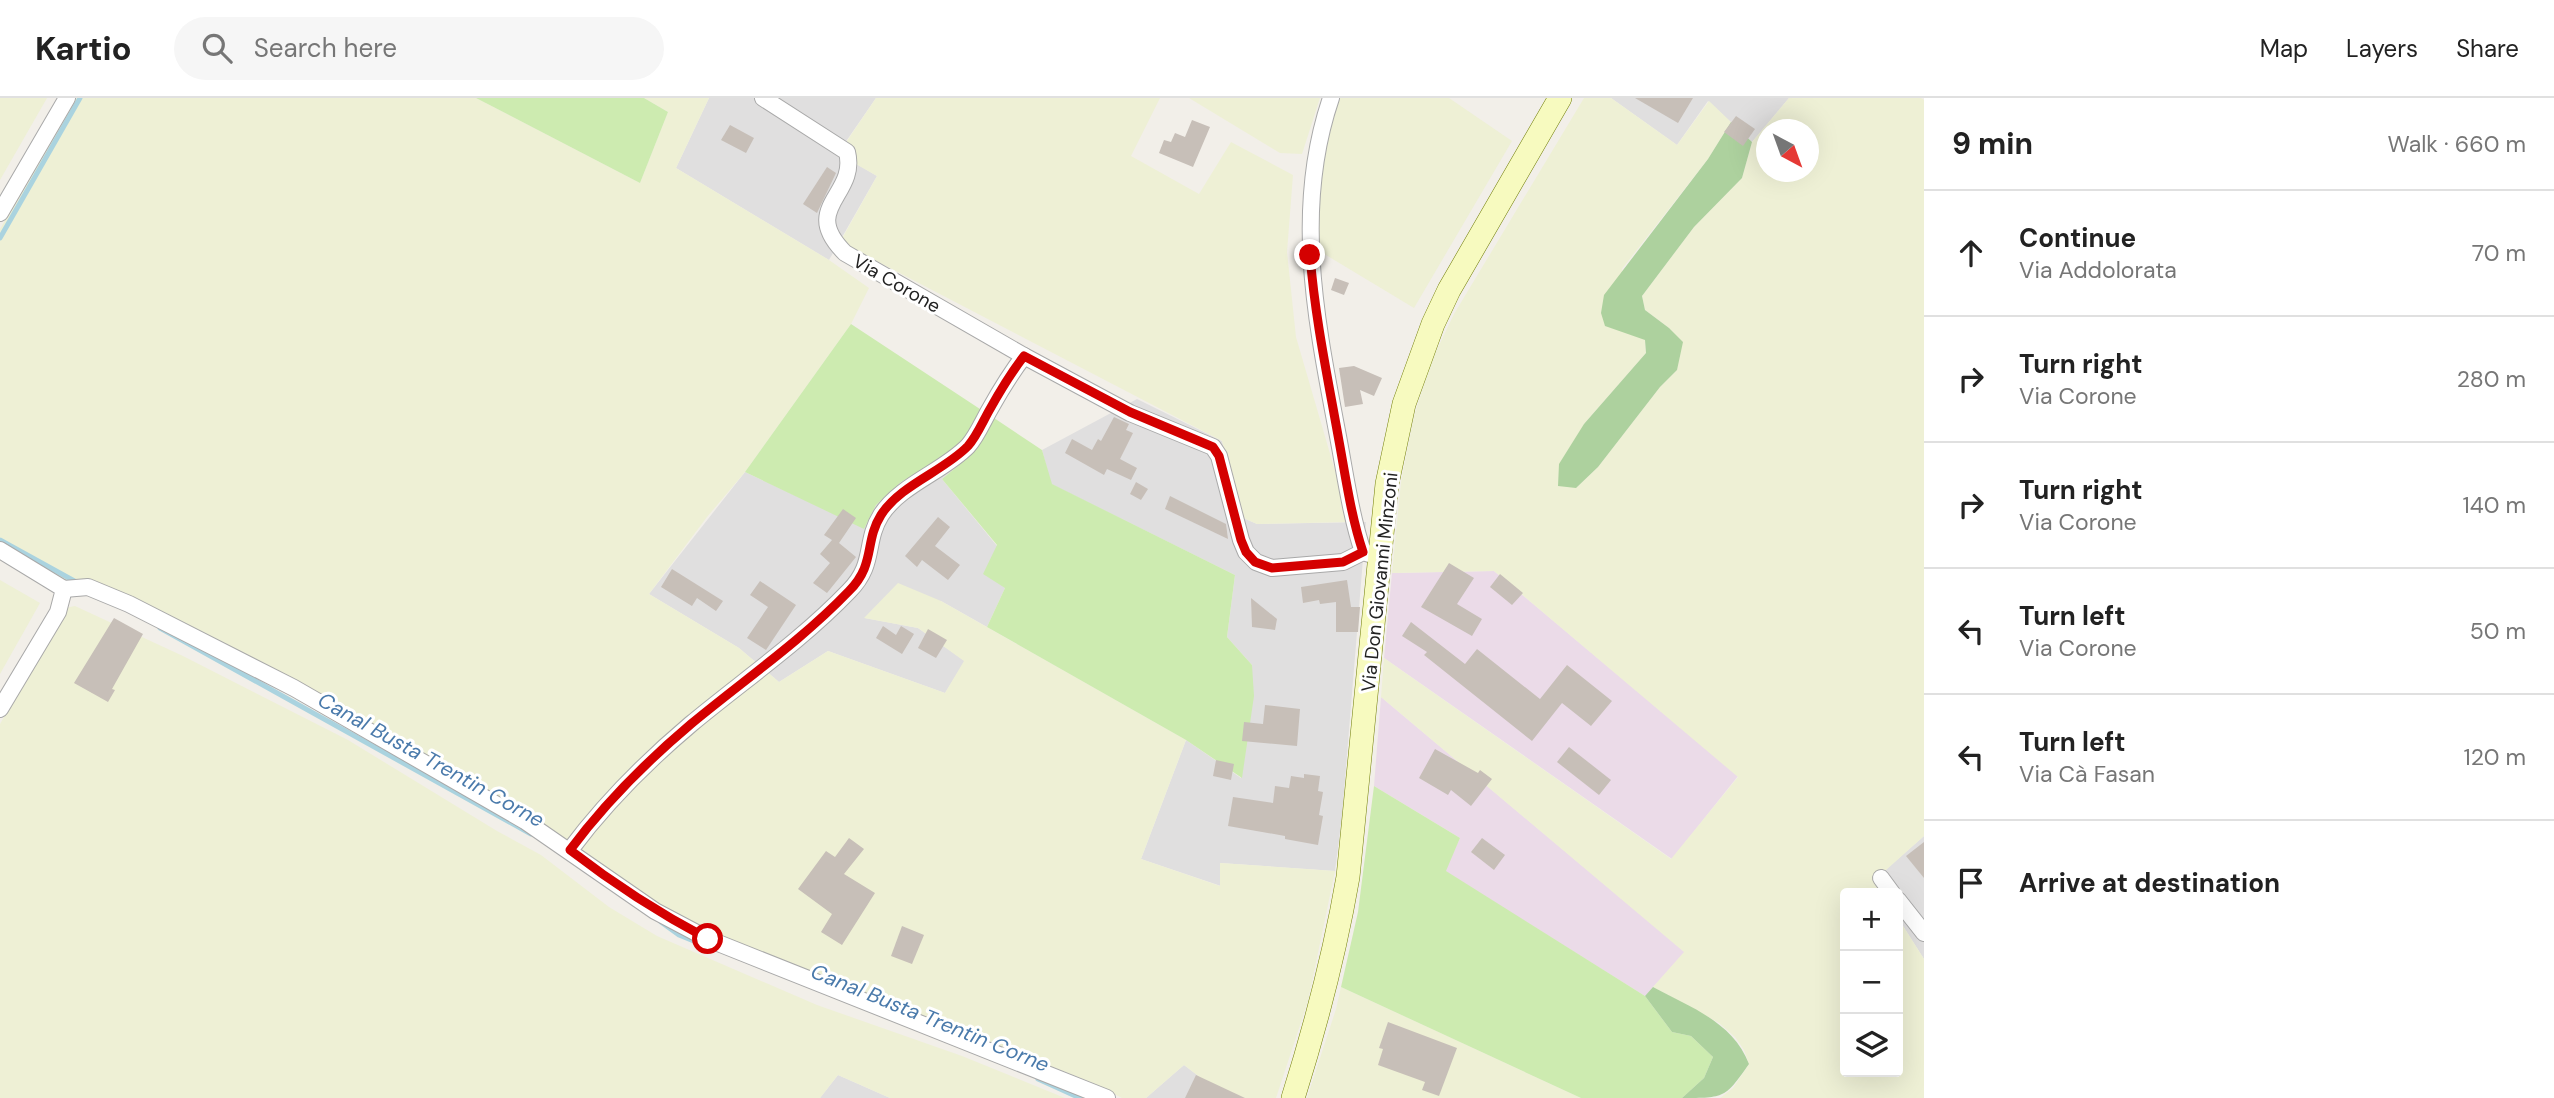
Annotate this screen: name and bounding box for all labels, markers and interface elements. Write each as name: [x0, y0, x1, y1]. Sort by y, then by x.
search box: [174, 17, 664, 80]
text: Kartio: [35, 27, 132, 70]
icon: search: [198, 29, 236, 67]
text: Search here: [254, 31, 397, 65]
text: Map: [2260, 33, 2308, 64]
text: Layers: [2346, 33, 2418, 64]
text: Share: [2456, 33, 2519, 64]
north arrow: [1756, 119, 1819, 182]
text: 9 min: [1952, 124, 2033, 163]
text: Walk · 660 m: [2388, 129, 2526, 159]
text: Continue: [2019, 221, 2136, 255]
icon: ahead: [1952, 234, 1990, 272]
text: 70 m: [2472, 238, 2526, 268]
route end: [1294, 239, 1325, 270]
street label: Via Corone: [848, 248, 945, 319]
text: Via Addolorata: [2019, 255, 2177, 285]
text: Turn right: [2019, 347, 2143, 381]
icon: right: [1952, 360, 1990, 398]
text: 280 m: [2457, 364, 2526, 394]
text: Via Corone: [2019, 381, 2137, 411]
street label: Via Don Giovanni Minzoni: [1356, 471, 1403, 693]
text: Turn right: [2019, 473, 2143, 507]
icon: right: [1952, 486, 1990, 524]
text: 140 m: [2463, 490, 2526, 520]
text: Via Corone: [2019, 507, 2137, 537]
text: Turn left: [2019, 599, 2126, 633]
icon: left: [1952, 612, 1990, 650]
text: 50 m: [2470, 616, 2526, 646]
text: Via Corone: [2019, 633, 2137, 663]
water label: Canal Busta Trentin Corne: [313, 686, 549, 834]
text: Turn left: [2019, 725, 2126, 759]
icon: left: [1952, 738, 1990, 776]
text: 120 m: [2463, 742, 2526, 772]
text: Via Cà Fasan: [2019, 759, 2155, 789]
icon: arrive: [1952, 864, 1990, 902]
text: Arrive at destination: [2019, 866, 2280, 900]
map controls: [1840, 888, 1903, 1077]
button: +: [1840, 888, 1903, 951]
route start: [692, 923, 723, 954]
button: −: [1840, 951, 1903, 1014]
water label: Canal Busta Trentin Corne: [807, 957, 1053, 1079]
button: layers: [1840, 1014, 1903, 1077]

